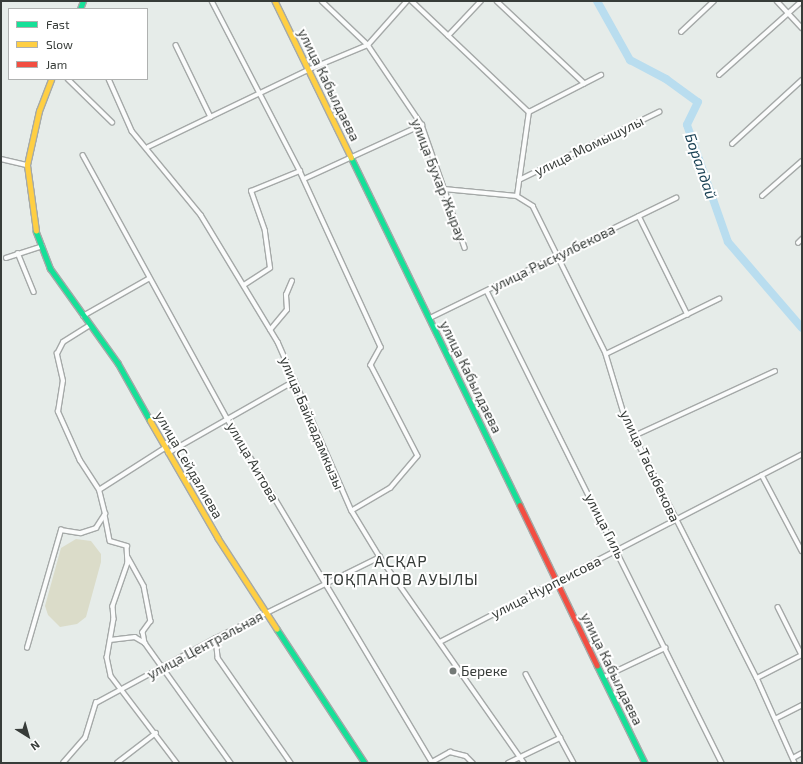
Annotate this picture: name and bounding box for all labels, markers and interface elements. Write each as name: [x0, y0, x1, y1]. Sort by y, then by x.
legend: [8, 8, 148, 80]
text: Fast: [46, 17, 69, 31]
street label: улица Кабылдаева: [294, 26, 364, 144]
text: Slow: [46, 37, 73, 51]
text: Jam: [46, 57, 67, 71]
street label: улица Момышулы: [532, 112, 646, 180]
street label: улица Бухар Жырау: [408, 116, 470, 244]
water label: Боралдай: [681, 131, 721, 201]
street label: улица Рыскулбекова: [488, 221, 618, 295]
street label: улица Кабылдаева: [436, 318, 506, 436]
street label: улица Байкадамкызы: [276, 354, 348, 492]
street label: улица Тасыбекова: [617, 407, 683, 525]
street label: улица Сейдалиева: [151, 408, 227, 522]
street label: улица Аитова: [223, 419, 283, 505]
street label: улица Гиль: [581, 490, 629, 562]
district label: АСҚАР ТОҚПАНОВ АУЫЛЫ: [323, 551, 479, 589]
street label: улица Нурпеисова: [488, 552, 604, 622]
street label: улица Центральная: [144, 607, 266, 683]
street label: улица Кабылдаева: [577, 610, 647, 728]
place label: Береке: [461, 663, 508, 679]
marker: Береке: [448, 666, 458, 676]
north arrow: [8, 716, 48, 756]
text: N: [28, 738, 43, 754]

